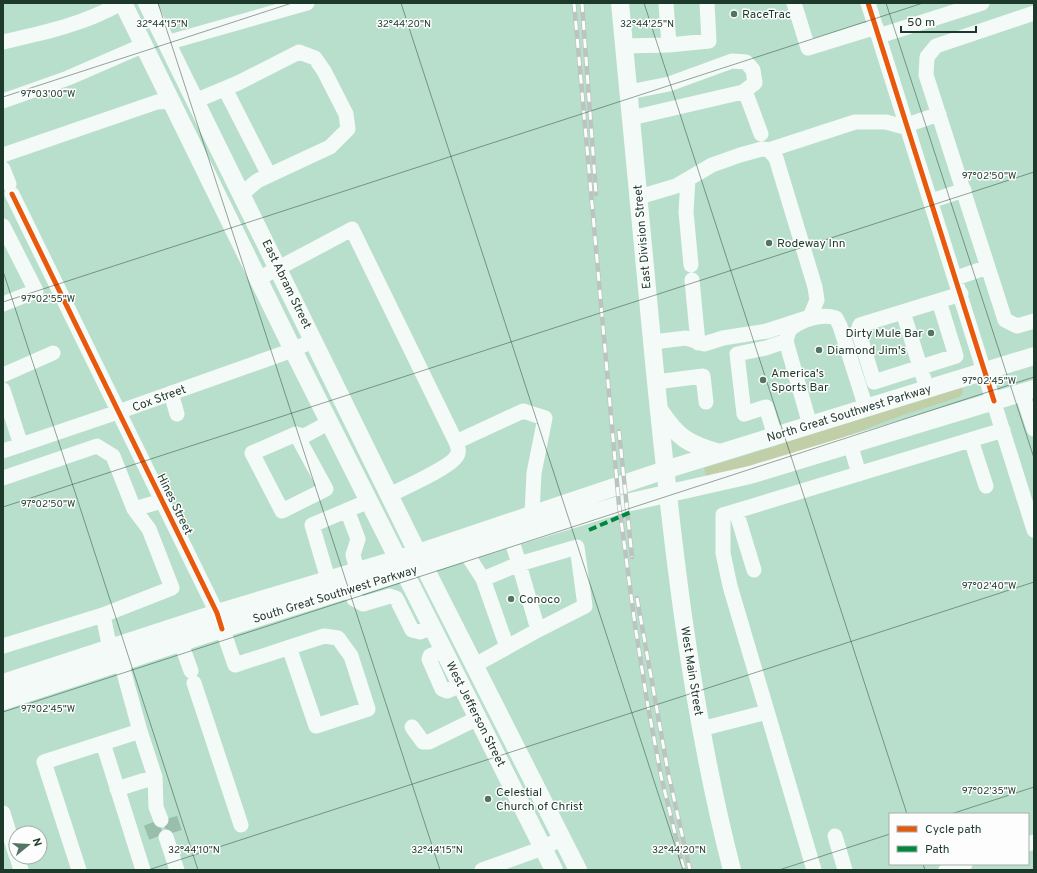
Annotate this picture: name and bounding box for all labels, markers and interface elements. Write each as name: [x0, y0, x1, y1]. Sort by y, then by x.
place label: RaceTrac: [742, 7, 791, 23]
scale bar: [901, 8, 976, 34]
marker: RaceTrac: [729, 9, 739, 19]
text: 50 m: [907, 15, 935, 31]
text: 32°44'15"N: [136, 18, 188, 31]
text: 32°44'20"N: [377, 18, 431, 31]
text: 32°44'25"N: [620, 18, 674, 31]
text: 97°03'00"W: [21, 88, 75, 101]
text: 97°02'50"W: [962, 170, 1016, 183]
street label: East Division Street: [630, 184, 656, 290]
place label: Rodeway Inn: [777, 236, 846, 252]
street label: East Abram Street: [258, 237, 315, 332]
marker: Rodeway Inn: [764, 238, 774, 248]
text: 97°02'55"W: [21, 293, 75, 306]
place label: Dirty Mule Bar: [845, 326, 923, 342]
marker: Dirty Mule Bar: [926, 328, 936, 338]
place label: Diamond Jim's: [827, 343, 906, 359]
marker: Diamond Jim's: [814, 345, 824, 355]
place label: America's Sports Bar: [771, 366, 829, 396]
marker: America's Sports Bar: [758, 375, 768, 385]
text: 97°02'45"W: [962, 375, 1016, 388]
street label: North Great Southwest Parkway: [765, 381, 933, 447]
street label: Cox Street: [130, 382, 189, 416]
street label: Hines Street: [152, 471, 196, 538]
text: 97°02'50"W: [21, 498, 75, 511]
street label: South Great Southwest Parkway: [251, 562, 420, 628]
text: 97°02'40"W: [962, 580, 1016, 593]
place label: Conoco: [519, 592, 560, 608]
marker: Conoco: [506, 594, 516, 604]
street label: West Main Street: [676, 625, 706, 717]
street label: West Jefferson Street: [442, 659, 509, 770]
text: 97°02'45"W: [21, 703, 75, 716]
place label: Celestial Church of Christ: [496, 785, 583, 815]
text: 97°02'35"W: [962, 785, 1016, 798]
marker: Celestial Church of Christ: [483, 794, 493, 804]
legend: [889, 813, 1029, 865]
text: Cycle path: [925, 822, 982, 838]
north arrow: [8, 825, 48, 865]
text: N: [29, 836, 44, 848]
text: Path: [925, 842, 950, 858]
text: 32°44'10"N: [168, 844, 220, 857]
text: 32°44'15"N: [411, 844, 463, 857]
text: 32°44'20"N: [652, 844, 706, 857]

